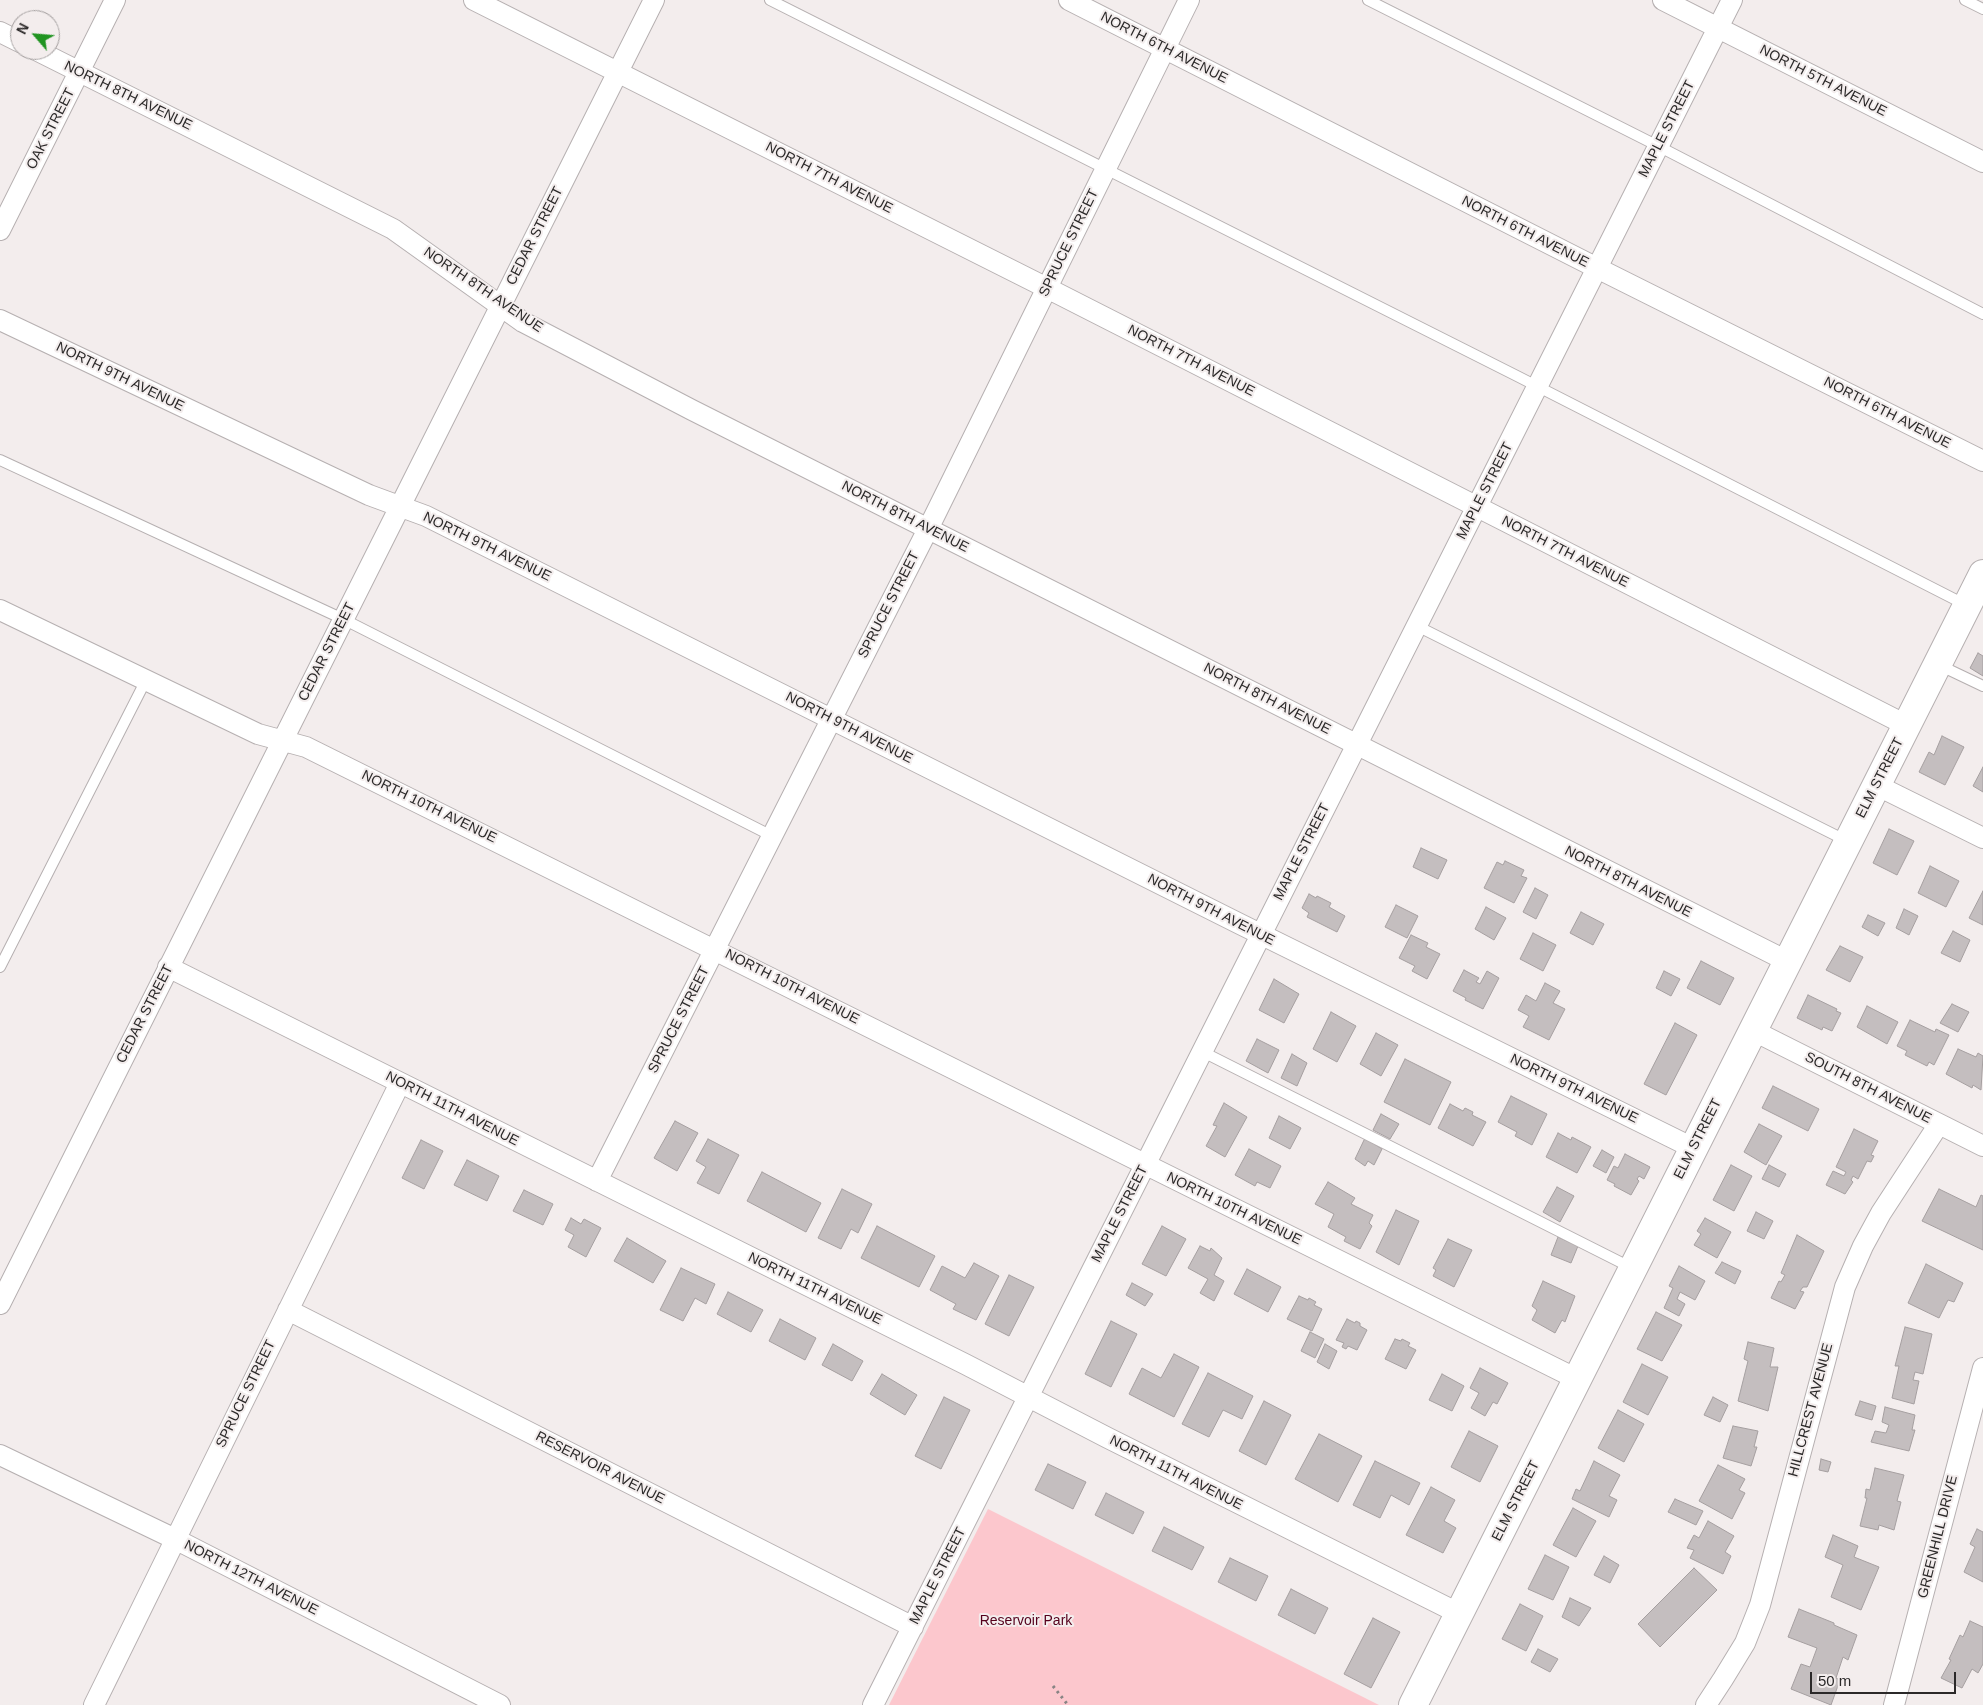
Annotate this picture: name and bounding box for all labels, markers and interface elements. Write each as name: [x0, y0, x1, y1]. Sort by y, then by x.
street label: NORTH 6TH AVENUE: [1098, 9, 1230, 87]
north arrow: [10, 10, 60, 60]
text: N: [13, 21, 32, 37]
street label: NORTH 5TH AVENUE: [1757, 42, 1889, 120]
street label: NORTH 8TH AVENUE: [61, 58, 195, 134]
street label: MAPLE STREET: [1635, 78, 1699, 180]
street label: OAK STREET: [23, 86, 79, 172]
street label: NORTH 7TH AVENUE: [763, 139, 895, 217]
street label: CEDAR STREET: [503, 184, 567, 288]
street label: SPRUCE STREET: [1036, 187, 1102, 299]
street label: NORTH 6TH AVENUE: [1459, 193, 1591, 271]
street label: NORTH 8TH AVENUE: [420, 244, 546, 336]
street label: NORTH 7TH AVENUE: [1125, 322, 1257, 400]
street label: NORTH 9TH AVENUE: [53, 339, 187, 415]
street label: NORTH 6TH AVENUE: [1821, 374, 1953, 452]
street label: MAPLE STREET: [1453, 440, 1517, 542]
street label: NORTH 8TH AVENUE: [839, 478, 971, 556]
street label: NORTH 9TH AVENUE: [420, 509, 554, 585]
street label: NORTH 7TH AVENUE: [1499, 513, 1631, 591]
street label: SPRUCE STREET: [855, 549, 923, 661]
street label: CEDAR STREET: [295, 600, 359, 704]
street label: NORTH 8TH AVENUE: [1201, 660, 1333, 738]
street label: NORTH 9TH AVENUE: [783, 689, 915, 767]
street label: ELM STREET: [1853, 735, 1907, 821]
street label: NORTH 10TH AVENUE: [359, 767, 499, 847]
street label: MAPLE STREET: [1270, 801, 1334, 903]
street label: NORTH 8TH AVENUE: [1562, 843, 1694, 921]
street label: NORTH 9TH AVENUE: [1145, 871, 1277, 949]
street label: NORTH 10TH AVENUE: [722, 946, 862, 1028]
street label: CEDAR STREET: [113, 962, 177, 1066]
street label: SPRUCE STREET: [645, 964, 713, 1076]
street label: SOUTH 8TH AVENUE: [1802, 1049, 1934, 1127]
street label: NORTH 9TH AVENUE: [1507, 1051, 1641, 1127]
street label: NORTH 11TH AVENUE: [383, 1068, 521, 1150]
street label: ELM STREET: [1671, 1096, 1725, 1182]
street label: MAPLE STREET: [1088, 1163, 1152, 1265]
street label: NORTH 10TH AVENUE: [1164, 1169, 1304, 1249]
street label: NORTH 11TH AVENUE: [745, 1249, 885, 1329]
street label: SPRUCE STREET: [213, 1338, 279, 1450]
street label: HILLCREST AVENUE: [1785, 1341, 1837, 1479]
street label: RESERVOIR AVENUE: [533, 1428, 667, 1508]
street label: NORTH 11TH AVENUE: [1107, 1432, 1245, 1514]
street label: ELM STREET: [1489, 1458, 1543, 1544]
street label: GREENHILL DRIVE: [1915, 1474, 1961, 1600]
street label: MAPLE STREET: [906, 1525, 970, 1627]
street label: NORTH 12TH AVENUE: [181, 1537, 321, 1619]
park label: Reservoir Park: [980, 1613, 1072, 1629]
scale bar: [1813, 1662, 1959, 1694]
text: 50 m: [1818, 1672, 1851, 1689]

